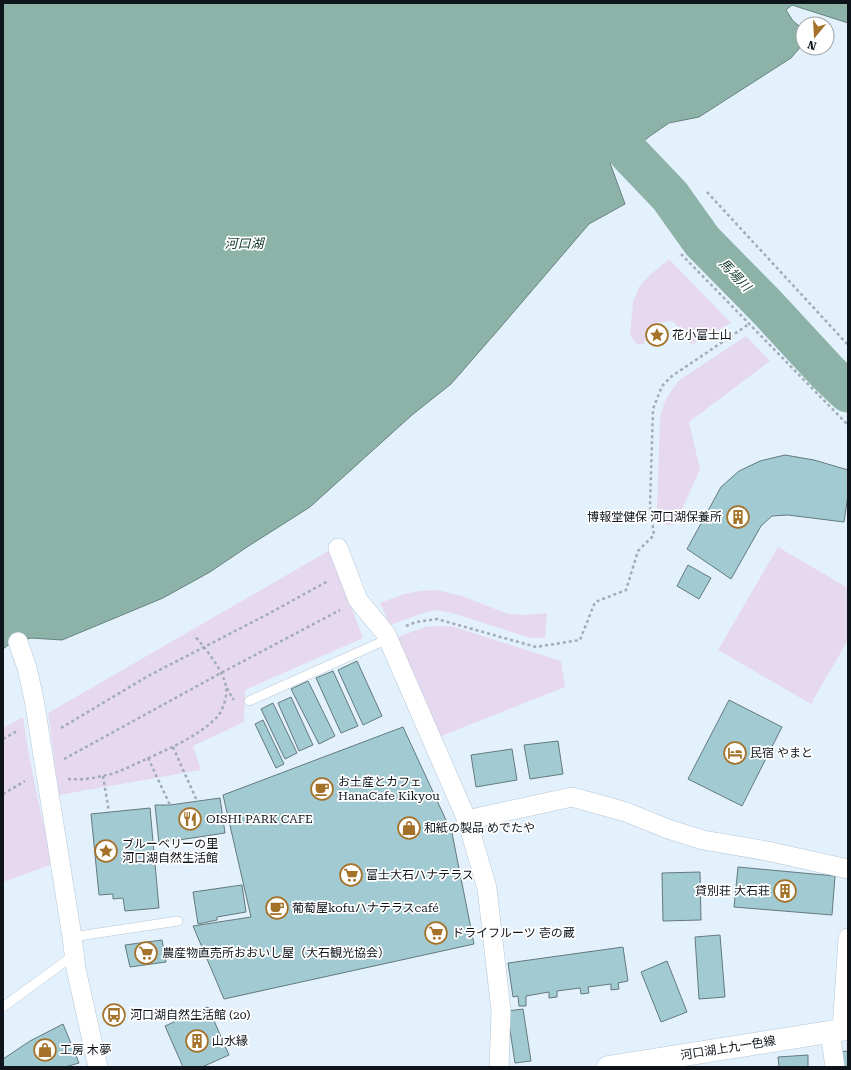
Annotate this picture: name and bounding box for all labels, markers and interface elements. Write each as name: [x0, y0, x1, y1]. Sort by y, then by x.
north arrow: [795, 16, 835, 56]
text: N: [806, 37, 818, 53]
water label: 河口湖: [224, 236, 265, 251]
water label: 馬場川: [716, 256, 755, 296]
place icon: 花小富士山: [644, 322, 670, 348]
place label: 花小富士山: [672, 328, 732, 342]
building icon: 博報堂健保 河口湖保養所: [725, 504, 751, 530]
place label: 博報堂健保 河口湖保養所: [587, 510, 722, 524]
hotel icon: 民宿 やまと: [722, 740, 748, 766]
place label: 民宿 やまと: [750, 746, 813, 760]
place label: お土産とカフェ HanaCafe Kikyou: [338, 775, 440, 803]
cafe icon: お土産とカフェ HanaCafe Kikyou: [309, 776, 335, 802]
restaurant icon: OISHI PARK CAFE: [177, 806, 203, 832]
place label: OISHI PARK CAFE: [206, 812, 313, 826]
shop icon: 和紙の製品 めでたや: [396, 815, 422, 841]
place label: 和紙の製品 めでたや: [424, 821, 535, 835]
place label: ブルーベリーの里 河口湖自然生活館: [122, 837, 218, 865]
place icon: ブルーベリーの里 河口湖自然生活館: [93, 838, 119, 864]
supermarket icon: 富士大石ハナテラス: [338, 862, 364, 888]
place label: 富士大石ハナテラス: [366, 868, 474, 882]
building icon: 貸別荘 大石荘: [772, 878, 798, 904]
place label: 貸別荘 大石荘: [695, 884, 770, 898]
cafe icon: 葡萄屋kofuハナテラスcafé: [264, 895, 290, 921]
place label: 葡萄屋kofuハナテラスcafé: [292, 901, 439, 915]
supermarket icon: ドライフルーツ 壱の蔵: [423, 920, 449, 946]
place label: ドライフルーツ 壱の蔵: [452, 926, 575, 940]
supermarket icon: 農産物直売所おおいし屋（大石観光協会）: [133, 940, 159, 966]
place label: 農産物直売所おおいし屋（大石観光協会）: [162, 946, 390, 960]
bus stop icon: 河口湖自然生活館 (20): [101, 1002, 127, 1028]
place label: 河口湖自然生活館 (20): [130, 1008, 250, 1022]
building icon: 山水縁: [184, 1028, 210, 1054]
place label: 山水縁: [212, 1034, 248, 1048]
street label: 河口湖上九一色線: [679, 1034, 777, 1062]
shop icon: 工房 木夢: [32, 1037, 58, 1063]
place label: 工房 木夢: [60, 1043, 111, 1057]

